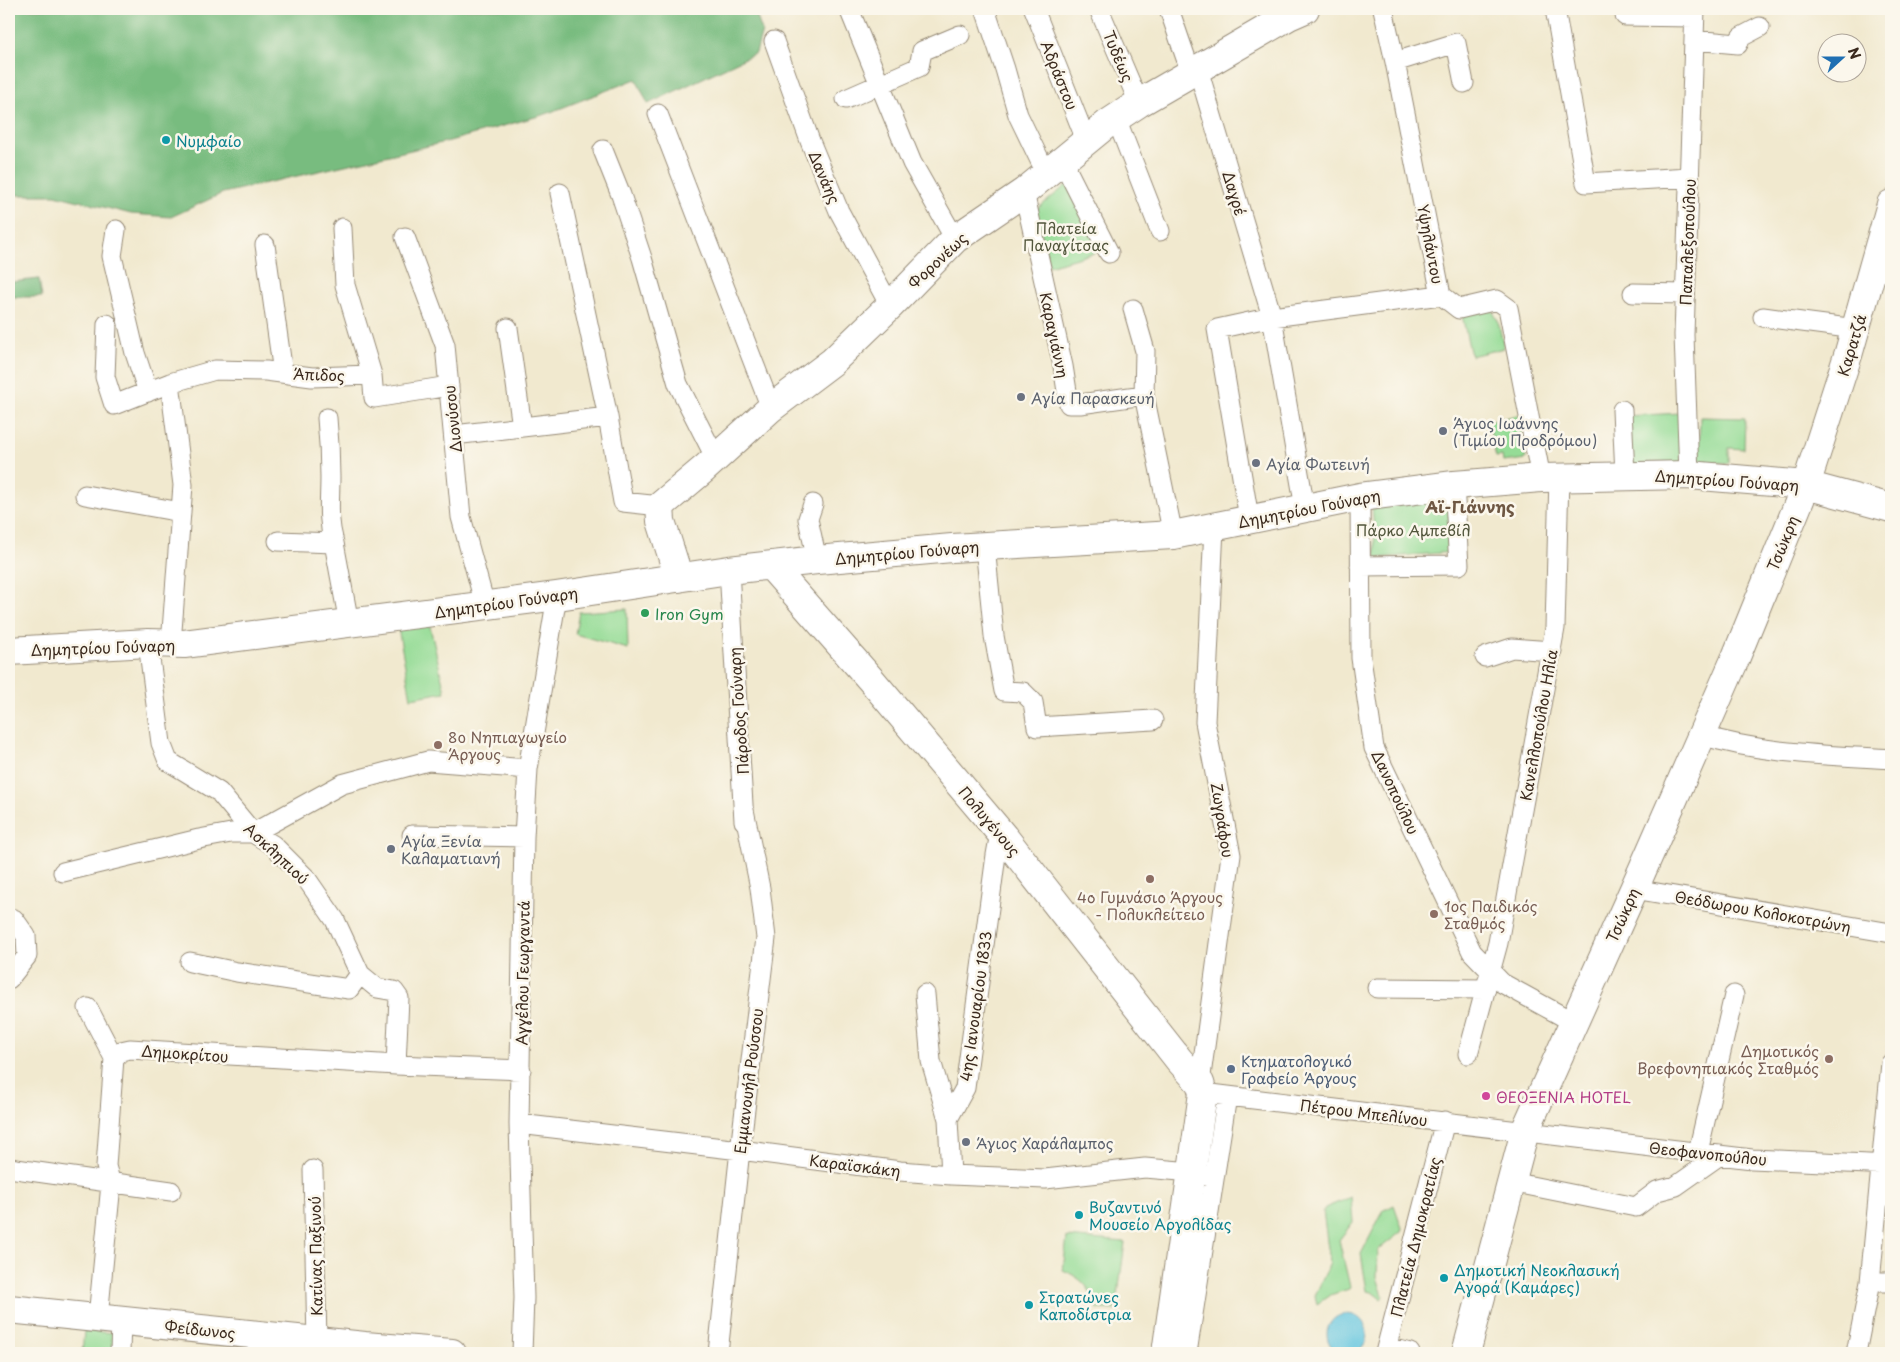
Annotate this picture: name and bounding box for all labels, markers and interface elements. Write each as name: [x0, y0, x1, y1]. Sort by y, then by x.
street label: Τυδέως: [1098, 27, 1140, 85]
north arrow: [1818, 32, 1868, 82]
street label: Αδράστου: [1036, 37, 1084, 113]
text: N: [1843, 44, 1866, 62]
place label: Νυμφαίο: [176, 129, 242, 152]
marker: Νυμφαίο: [160, 134, 172, 146]
street label: Δανάης: [804, 147, 847, 207]
street label: Δαγρέ: [1217, 168, 1253, 218]
street label: Παπαλεξοπούλου: [1673, 178, 1701, 306]
street label: Υψηλάντου: [1412, 202, 1450, 286]
park label: Πλατεία Παναγίτσας: [1023, 216, 1109, 256]
street label: Φορονέως: [902, 226, 972, 294]
street label: Καραγιάννη: [1035, 290, 1075, 380]
street label: Καρατζά: [1831, 311, 1871, 379]
street label: Άπιδος: [293, 362, 345, 386]
street label: Διονύσου: [437, 384, 467, 454]
place label: Αγία Παρασκευή: [1031, 386, 1155, 409]
marker: Αγία Παρασκευή: [1015, 391, 1027, 403]
place label: Άγιος Ιωάννης (Τιμίου Προδρόμου): [1453, 411, 1597, 451]
marker: Άγιος Ιωάννης (Τιμίου Προδρόμου): [1437, 425, 1449, 437]
place label: Αγία Φωτεινή: [1266, 452, 1370, 475]
marker: Αγία Φωτεινή: [1250, 457, 1262, 469]
street label: Δημητρίου Γούναρη: [1654, 463, 1800, 497]
street label: Δημητρίου Γούναρη: [1236, 483, 1382, 533]
district label: Αϊ-Γιάννης: [1425, 494, 1515, 518]
street label: Τσώκρη: [1760, 512, 1804, 574]
park label: Πάρκο Αμπεβίλ: [1355, 518, 1471, 541]
street label: Δημητρίου Γούναρη: [834, 534, 980, 570]
street label: Δημητρίου Γούναρη: [433, 581, 579, 623]
place label: Iron Gym: [655, 602, 724, 625]
marker: Iron Gym: [639, 607, 651, 619]
street label: Δημητρίου Γούναρη: [30, 633, 176, 661]
street label: Πάροδος Γούναρη: [722, 647, 754, 775]
street label: Κανελλοπούλου Ηλία: [1513, 647, 1563, 802]
place label: 8ο Νηπιαγωγείο Άργους: [448, 725, 567, 765]
marker: 8ο Νηπιαγωγείο Άργους: [432, 739, 444, 751]
street label: Δανοπούλου: [1366, 746, 1426, 838]
street label: Πολυγένους: [954, 781, 1026, 861]
street label: Ζωγράφου: [1206, 781, 1240, 859]
street label: Ασκληπιού: [239, 817, 315, 889]
place label: Αγία Ξενία Καλαματιανή: [401, 829, 501, 869]
marker: Αγία Ξενία Καλαματιανή: [385, 843, 397, 855]
marker: 4ο Γυμνάσιο Άργους - Πολυκλείτειο: [1144, 873, 1156, 885]
street label: Τσώκρη: [1600, 884, 1644, 946]
street label: Θεόδωρου Κολοκοτρώνη: [1673, 884, 1853, 938]
place label: 4ο Γυμνάσιο Άργους - Πολυκλείτειο: [1077, 885, 1223, 925]
place label: 1ος Παιδικός Σταθμός: [1444, 894, 1538, 934]
street label: Αγγέλου Γεωργαντά: [509, 900, 535, 1046]
marker: 1ος Παιδικός Σταθμός: [1428, 908, 1440, 920]
street label: 4ης Ιανουαρίου 1833: [953, 929, 997, 1083]
street label: Εμμανουήλ Ρούσσου: [728, 1007, 768, 1155]
street label: Δημοκρίτου: [141, 1038, 229, 1068]
place label: Δημοτικός Βρεφονηπιακός Σταθμός: [1637, 1039, 1819, 1079]
place label: Κτηματολογικό Γραφείο Άργους: [1241, 1049, 1357, 1089]
marker: Δημοτικός Βρεφονηπιακός Σταθμός: [1823, 1053, 1835, 1065]
marker: Κτηματολογικό Γραφείο Άργους: [1225, 1063, 1237, 1075]
place label: ΘΕΟΞΕΝΙΑ HOTEL: [1496, 1085, 1631, 1108]
marker: ΘΕΟΞΕΝΙΑ HOTEL: [1480, 1090, 1492, 1102]
street label: Πέτρου Μπελίνου: [1299, 1093, 1429, 1131]
place label: Άγιος Χαράλαμπος: [976, 1131, 1114, 1154]
street label: Θεοφανοπούλου: [1648, 1135, 1768, 1171]
marker: Άγιος Χαράλαμπος: [960, 1136, 972, 1148]
street label: Καραϊσκάκη: [808, 1148, 902, 1182]
street label: Πλατεία Δημοκρατίας: [1384, 1154, 1446, 1320]
place label: Βυζαντινό Μουσείο Αργολίδας: [1089, 1195, 1232, 1235]
street label: Κατίνας Παξινού: [302, 1196, 328, 1316]
marker: Βυζαντινό Μουσείο Αργολίδας: [1073, 1209, 1085, 1221]
place label: Δημοτική Νεοκλασική Αγορά (Καμάρες): [1454, 1258, 1620, 1298]
marker: Δημοτική Νεοκλασική Αγορά (Καμάρες): [1438, 1272, 1450, 1284]
place label: Στρατώνες Καποδίστρια: [1039, 1285, 1132, 1325]
marker: Στρατώνες Καποδίστρια: [1023, 1299, 1035, 1311]
street label: Φείδωνος: [163, 1314, 237, 1344]

